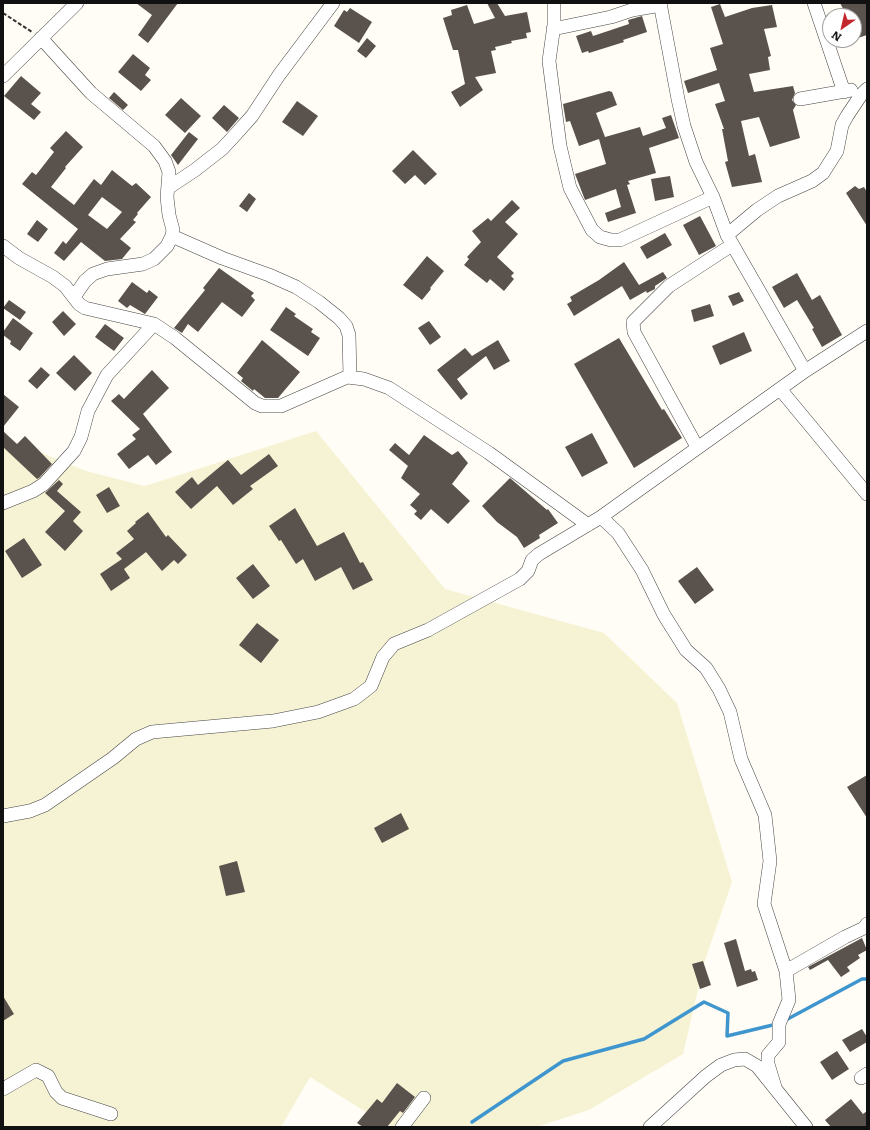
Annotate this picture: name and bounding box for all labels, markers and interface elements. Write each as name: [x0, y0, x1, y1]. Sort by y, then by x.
north arrow: [822, 8, 862, 48]
text: N: [828, 28, 844, 46]

